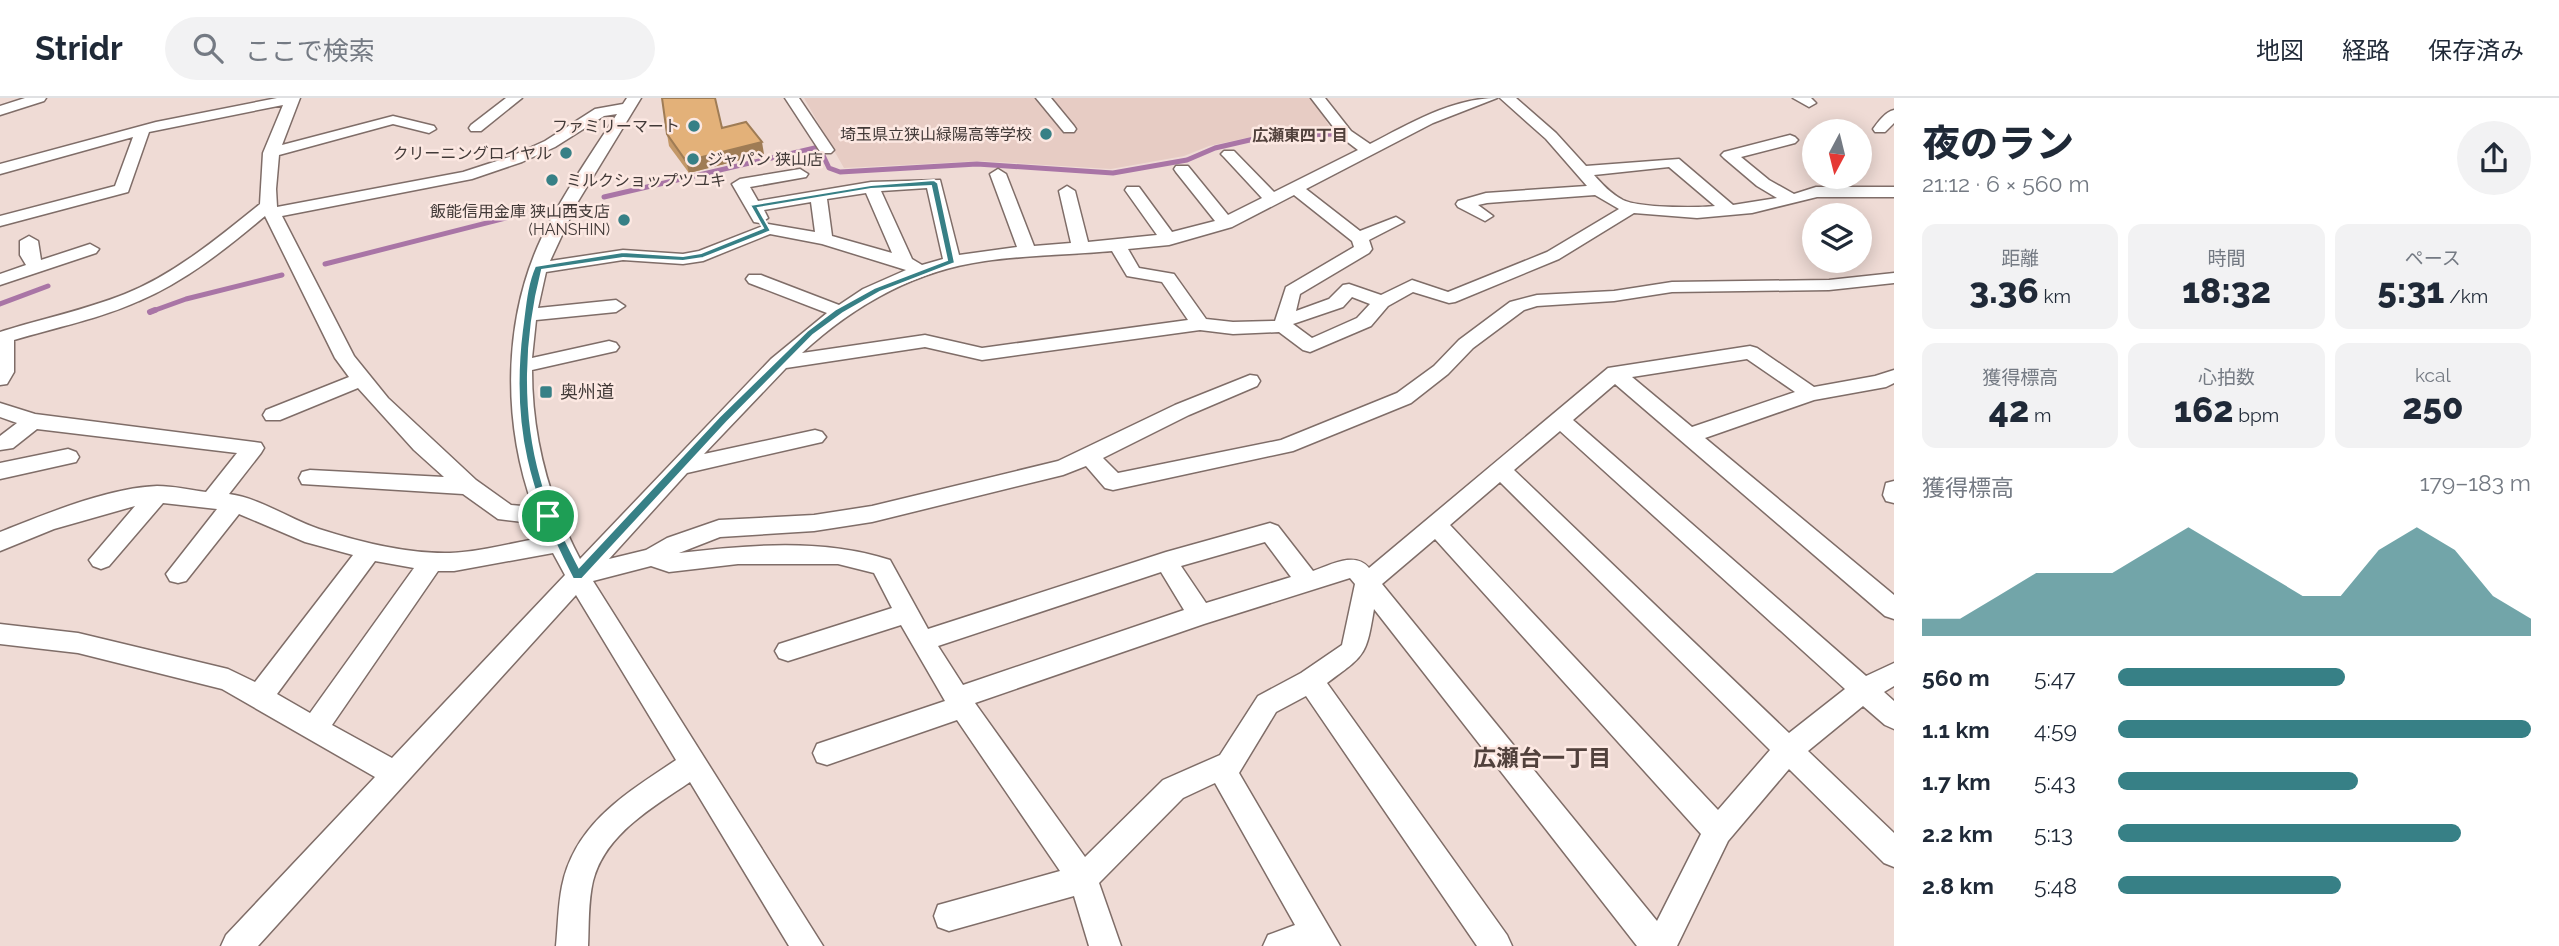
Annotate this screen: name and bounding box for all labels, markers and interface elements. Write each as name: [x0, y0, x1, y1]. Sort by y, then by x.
search box: [165, 17, 655, 80]
text: Stridr: [35, 29, 123, 68]
icon: search: [189, 29, 227, 67]
text: ここで検索: [245, 36, 375, 66]
text: 地図: [2256, 36, 2304, 65]
text: 経路: [2342, 36, 2390, 65]
text: 保存済み: [2428, 36, 2524, 65]
place label: ファミリーマート: [552, 117, 680, 136]
marker: ファミリーマート: [686, 118, 702, 134]
north arrow: [1802, 119, 1872, 189]
map controls: [1802, 119, 1872, 273]
text: 夜のラン: [1922, 121, 2074, 166]
button: share: [2457, 121, 2531, 195]
place label: 埼玉県立狭山緑陽高等学校: [840, 125, 1032, 144]
marker: 埼玉県立狭山緑陽高等学校: [1038, 126, 1054, 142]
district label: 広瀬東四丁目: [1252, 126, 1348, 145]
place label: クリーニングロイヤル: [392, 144, 552, 163]
marker: クリーニングロイヤル: [558, 145, 574, 161]
place label: ジャパン 狭山店: [707, 150, 823, 169]
marker: ジャパン 狭山店: [685, 151, 701, 167]
text: 21:12 · 6 × 560 m: [1922, 170, 2090, 197]
place label: ミルクショップツユキ: [566, 171, 726, 190]
marker: ミルクショップツユキ: [544, 172, 560, 188]
place label: 飯能信用金庫 狭山西支店 (HANSHIN): [430, 202, 610, 239]
button: layers: [1802, 203, 1872, 273]
marker: 飯能信用金庫 狭山西支店 (HANSHIN): [616, 212, 632, 228]
text: 距離: [2001, 247, 2039, 269]
text: 時間: [2207, 247, 2246, 269]
text: ペース: [2405, 247, 2461, 269]
text: 3.36: [1969, 270, 2039, 311]
text: 18:32: [2182, 270, 2271, 311]
text: 5:31: [2377, 270, 2444, 311]
text: km: [2039, 285, 2071, 307]
text: /km: [2444, 285, 2488, 307]
text: kcal: [2415, 364, 2451, 386]
text: 獲得標高: [1982, 366, 2058, 388]
text: 心拍数: [2198, 366, 2255, 388]
place label: 奥州道: [560, 381, 614, 402]
marker: 奥州道: [538, 384, 554, 400]
text: 250: [2402, 386, 2463, 427]
text: 42: [1989, 389, 2029, 430]
text: 162: [2174, 389, 2233, 430]
text: m: [2029, 404, 2052, 426]
text: bpm: [2233, 404, 2279, 426]
text: 179–183 m: [2420, 469, 2531, 496]
text: 獲得標高: [1922, 474, 2014, 501]
pin: [518, 486, 578, 546]
icon: arrive: [529, 497, 567, 535]
text: 560 m: [1922, 664, 1990, 691]
text: 5:47: [2034, 664, 2076, 691]
text: 1.1 km: [1922, 716, 1990, 743]
text: 4:59: [2034, 716, 2077, 743]
district label: 広瀬台一丁目: [1473, 744, 1611, 771]
text: 1.7 km: [1922, 768, 1991, 795]
text: 5:43: [2034, 768, 2076, 795]
text: 2.2 km: [1922, 820, 1993, 847]
text: 5:13: [2034, 820, 2073, 847]
text: 2.8 km: [1922, 872, 1994, 899]
text: 5:48: [2034, 872, 2077, 899]

